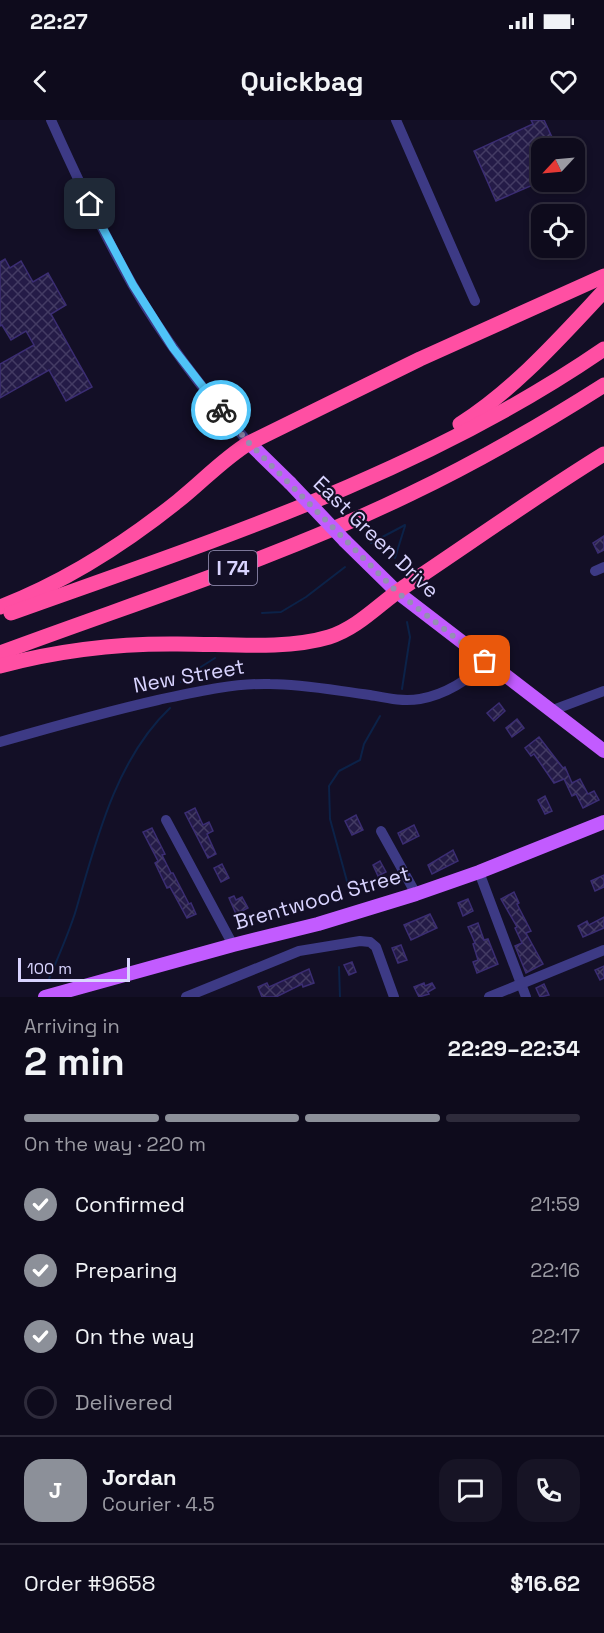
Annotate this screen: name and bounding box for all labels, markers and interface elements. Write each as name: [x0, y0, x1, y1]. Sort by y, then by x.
text: 22:27: [30, 7, 88, 35]
text: Quickbag: [241, 64, 363, 99]
icon: back: [24, 65, 57, 98]
icon: heart: [547, 65, 580, 98]
north arrow: [531, 138, 585, 192]
map controls: [531, 138, 585, 258]
pin: [64, 178, 115, 229]
icon: home: [73, 187, 106, 220]
button: locate: [531, 204, 585, 258]
courier: [191, 380, 251, 440]
icon: bike: [205, 394, 238, 427]
street label: East Green Drive: [308, 470, 445, 604]
road number: I 74: [209, 551, 257, 585]
pin: [459, 635, 510, 686]
icon: bag: [468, 644, 501, 677]
street label: New Street: [131, 652, 247, 699]
street label: Brentwood Street: [231, 859, 413, 936]
scale bar: [18, 955, 130, 983]
text: 100 m: [27, 958, 72, 979]
text: Arriving in: [24, 1013, 120, 1039]
text: 22:29–22:34: [448, 1034, 580, 1062]
text: 2 min: [24, 1037, 125, 1086]
text: On the way · 220 m: [24, 1131, 206, 1157]
icon: check: [24, 1188, 57, 1221]
text: Confirmed: [75, 1190, 185, 1218]
text: 21:59: [530, 1191, 580, 1217]
icon: check: [24, 1254, 57, 1287]
text: Preparing: [75, 1256, 177, 1284]
text: 22:16: [530, 1257, 580, 1283]
icon: check: [24, 1320, 57, 1353]
text: On the way: [75, 1322, 194, 1350]
text: 22:17: [531, 1323, 580, 1349]
text: Delivered: [75, 1388, 173, 1416]
button: chat: [439, 1459, 502, 1522]
button: phone: [517, 1459, 580, 1522]
text: Jordan: [102, 1463, 177, 1491]
text: J: [49, 1476, 62, 1504]
text: Courier · 4.5: [102, 1491, 215, 1517]
text: Order #9658: [24, 1569, 155, 1597]
text: $16.62: [510, 1569, 580, 1597]

